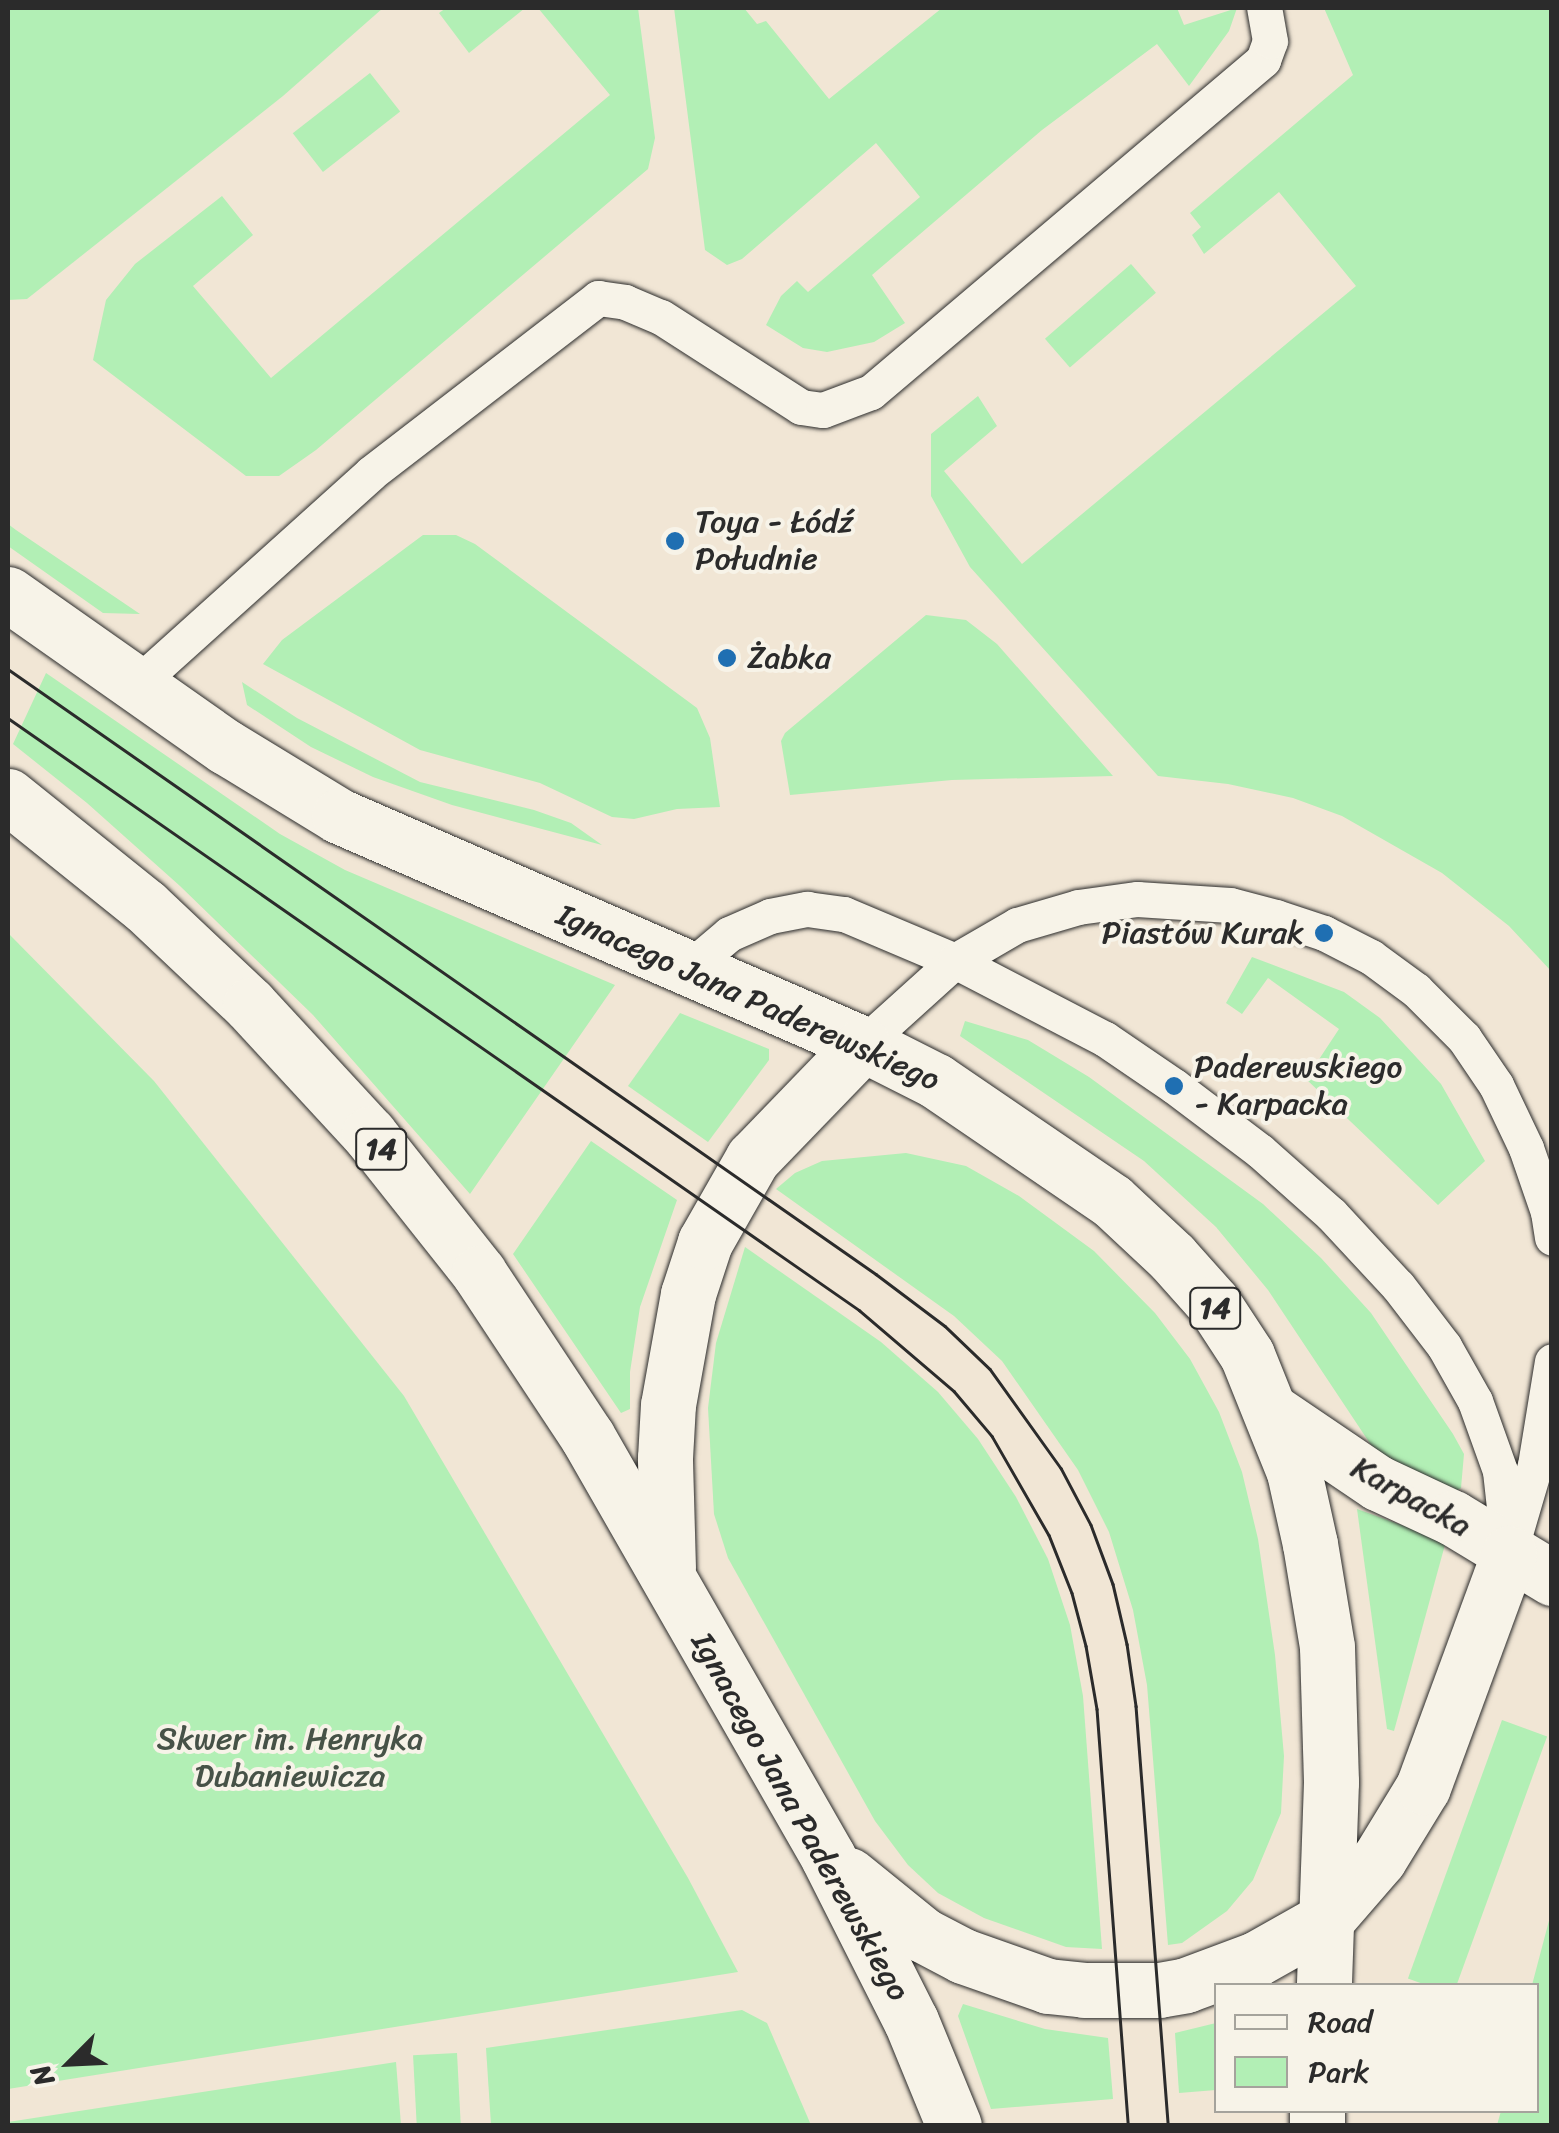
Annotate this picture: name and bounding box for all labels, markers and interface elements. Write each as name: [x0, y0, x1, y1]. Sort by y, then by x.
place label: Toya - Łódź Południe: [695, 504, 853, 579]
marker: Toya - Łódź Południe: [664, 530, 686, 552]
place label: Żabka: [747, 639, 831, 677]
marker: Żabka: [716, 647, 738, 669]
street label: Ignacego Jana Paderewskiego: [550, 896, 946, 1100]
place label: Piastów Kurak: [1102, 914, 1304, 952]
marker: Piastów Kurak: [1313, 922, 1335, 944]
place label: Paderewskiego - Karpacka: [1194, 1049, 1402, 1124]
marker: Paderewskiego - Karpacka: [1163, 1075, 1185, 1097]
road number: 14: [354, 1124, 408, 1174]
road number: 14: [1188, 1283, 1242, 1333]
street label: Karpacka: [1345, 1449, 1477, 1545]
street label: Ignacego Jana Paderewskiego: [682, 1626, 918, 2008]
park label: Skwer im. Henryka Dubaniewicza: [156, 1721, 424, 1796]
legend: [1214, 1983, 1539, 2113]
text: Road: [1308, 1995, 1372, 2049]
north arrow: [20, 2013, 120, 2113]
text: Park: [1308, 2045, 1370, 2099]
text: N: [16, 2057, 68, 2094]

